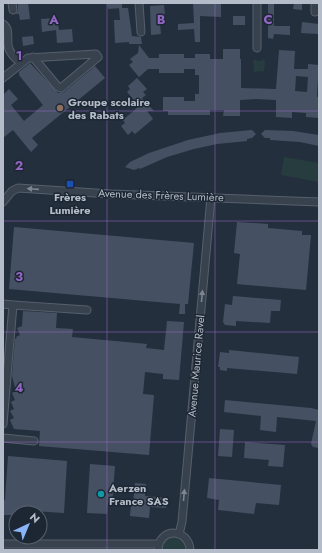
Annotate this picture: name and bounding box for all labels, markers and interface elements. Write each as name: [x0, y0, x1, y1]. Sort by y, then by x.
text: A: [48, 10, 59, 29]
text: B: [157, 10, 166, 29]
text: C: [263, 10, 273, 29]
text: 1: [16, 46, 22, 65]
place label: Groupe scolaire des Rabats: [68, 94, 150, 123]
marker: Groupe scolaire des Rabats: [55, 103, 65, 113]
text: 2: [15, 156, 23, 175]
marker: Frères Lumière: [65, 179, 75, 189]
one-way arrow: [27, 185, 39, 192]
street label: Avenue des Frères Lumière: [98, 185, 224, 205]
place label: Frères Lumière: [50, 189, 90, 218]
text: 3: [15, 267, 23, 286]
one-way arrow: [199, 290, 206, 302]
street label: Avenue Maurice Ravel: [184, 314, 208, 418]
text: 4: [14, 378, 24, 397]
place label: Aerzen France SAS: [108, 480, 169, 509]
marker: Aerzen France SAS: [96, 489, 106, 499]
one-way arrow: [181, 489, 188, 501]
north arrow: [8, 505, 48, 545]
text: N: [26, 509, 44, 527]

